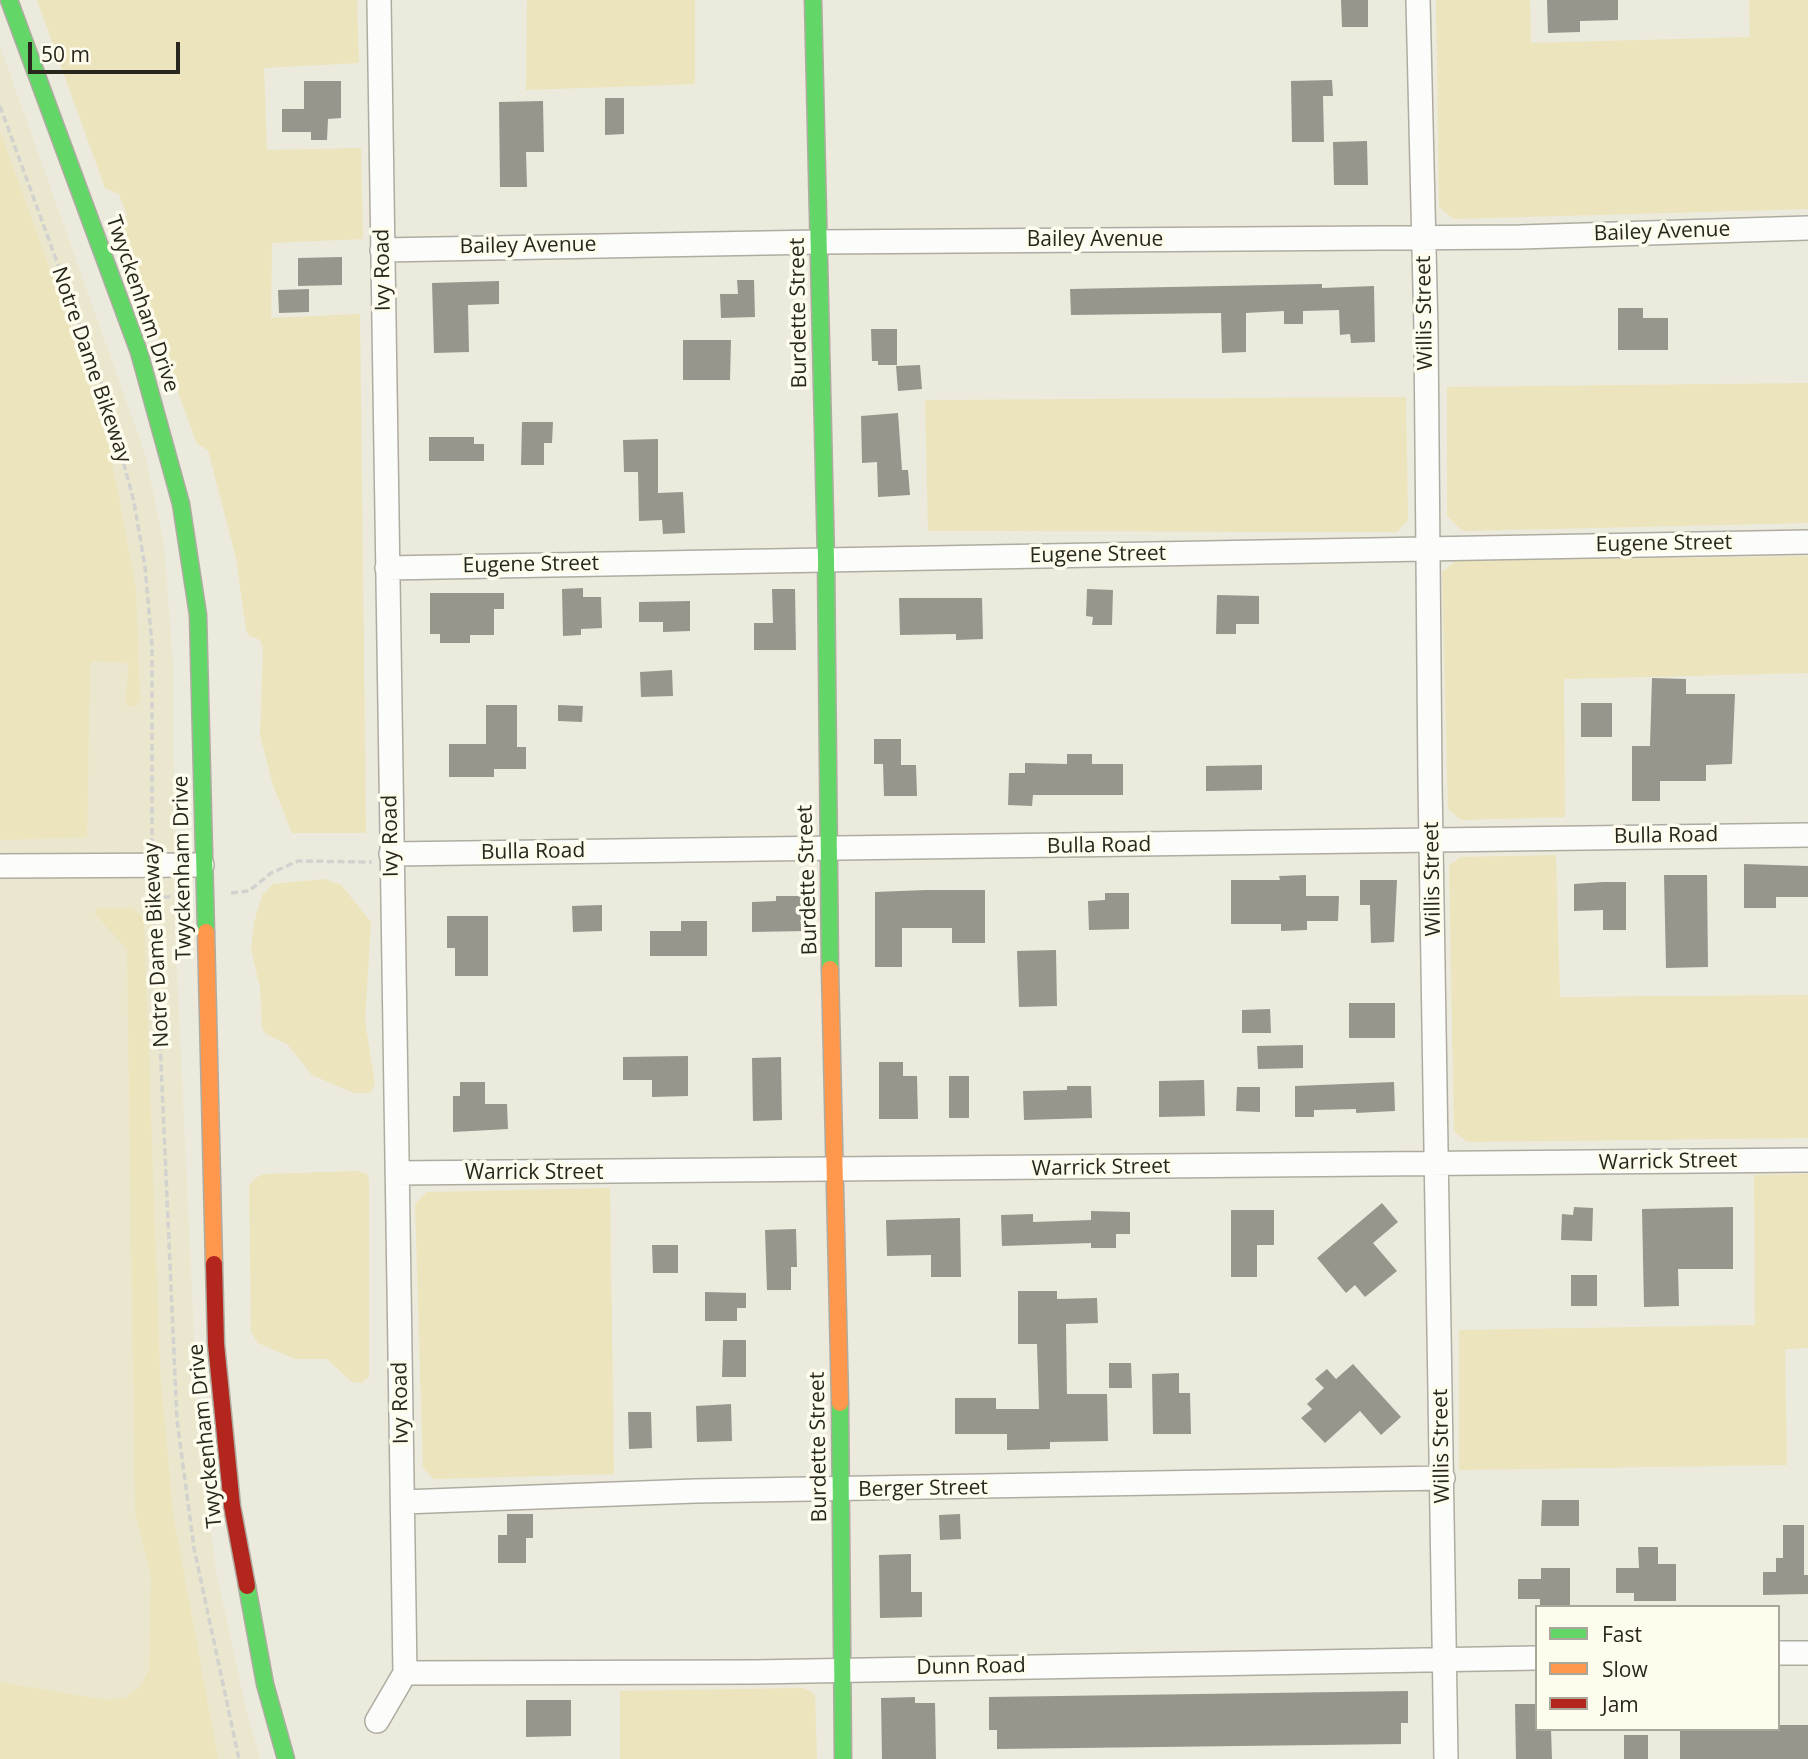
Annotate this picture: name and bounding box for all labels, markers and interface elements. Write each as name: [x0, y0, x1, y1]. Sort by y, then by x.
scale bar: [32, 28, 184, 72]
text: 50 m: [41, 40, 90, 68]
street label: Twyckenham Drive: [100, 212, 184, 396]
street label: Bailey Avenue: [1593, 217, 1731, 247]
street label: Bailey Avenue: [1027, 227, 1163, 253]
street label: Ivy Road: [370, 229, 396, 311]
street label: Bailey Avenue: [459, 232, 597, 260]
street label: Burdette Street: [785, 238, 813, 388]
street label: Willis Street: [1411, 255, 1439, 371]
street label: Notre Dame Bikeway: [46, 264, 136, 466]
street label: Eugene Street: [1596, 530, 1732, 558]
street label: Eugene Street: [1030, 541, 1166, 569]
street label: Eugene Street: [463, 551, 599, 579]
street label: Twyckenham Drive: [169, 775, 197, 961]
street label: Ivy Road: [378, 795, 404, 877]
street label: Burdette Street: [793, 804, 823, 956]
street label: Willis Street: [1419, 821, 1447, 937]
street label: Bulla Road: [1614, 822, 1718, 850]
street label: Bulla Road: [1047, 832, 1151, 860]
street label: Bulla Road: [481, 838, 585, 866]
street label: Notre Dame Bikeway: [139, 842, 175, 1048]
street label: Warrick Street: [1598, 1148, 1738, 1176]
street label: Warrick Street: [1031, 1154, 1171, 1182]
street label: Warrick Street: [465, 1160, 603, 1186]
street label: Twyckenham Drive: [184, 1343, 228, 1529]
street label: Ivy Road: [388, 1362, 414, 1444]
street label: Burdette Street: [805, 1372, 833, 1522]
street label: Willis Street: [1428, 1388, 1456, 1504]
street label: Berger Street: [858, 1475, 988, 1503]
legend: [1535, 1605, 1780, 1731]
text: Fast: [1602, 1620, 1642, 1648]
street label: Dunn Road: [916, 1653, 1026, 1681]
text: Slow: [1602, 1655, 1648, 1683]
text: Jam: [1602, 1690, 1639, 1718]

